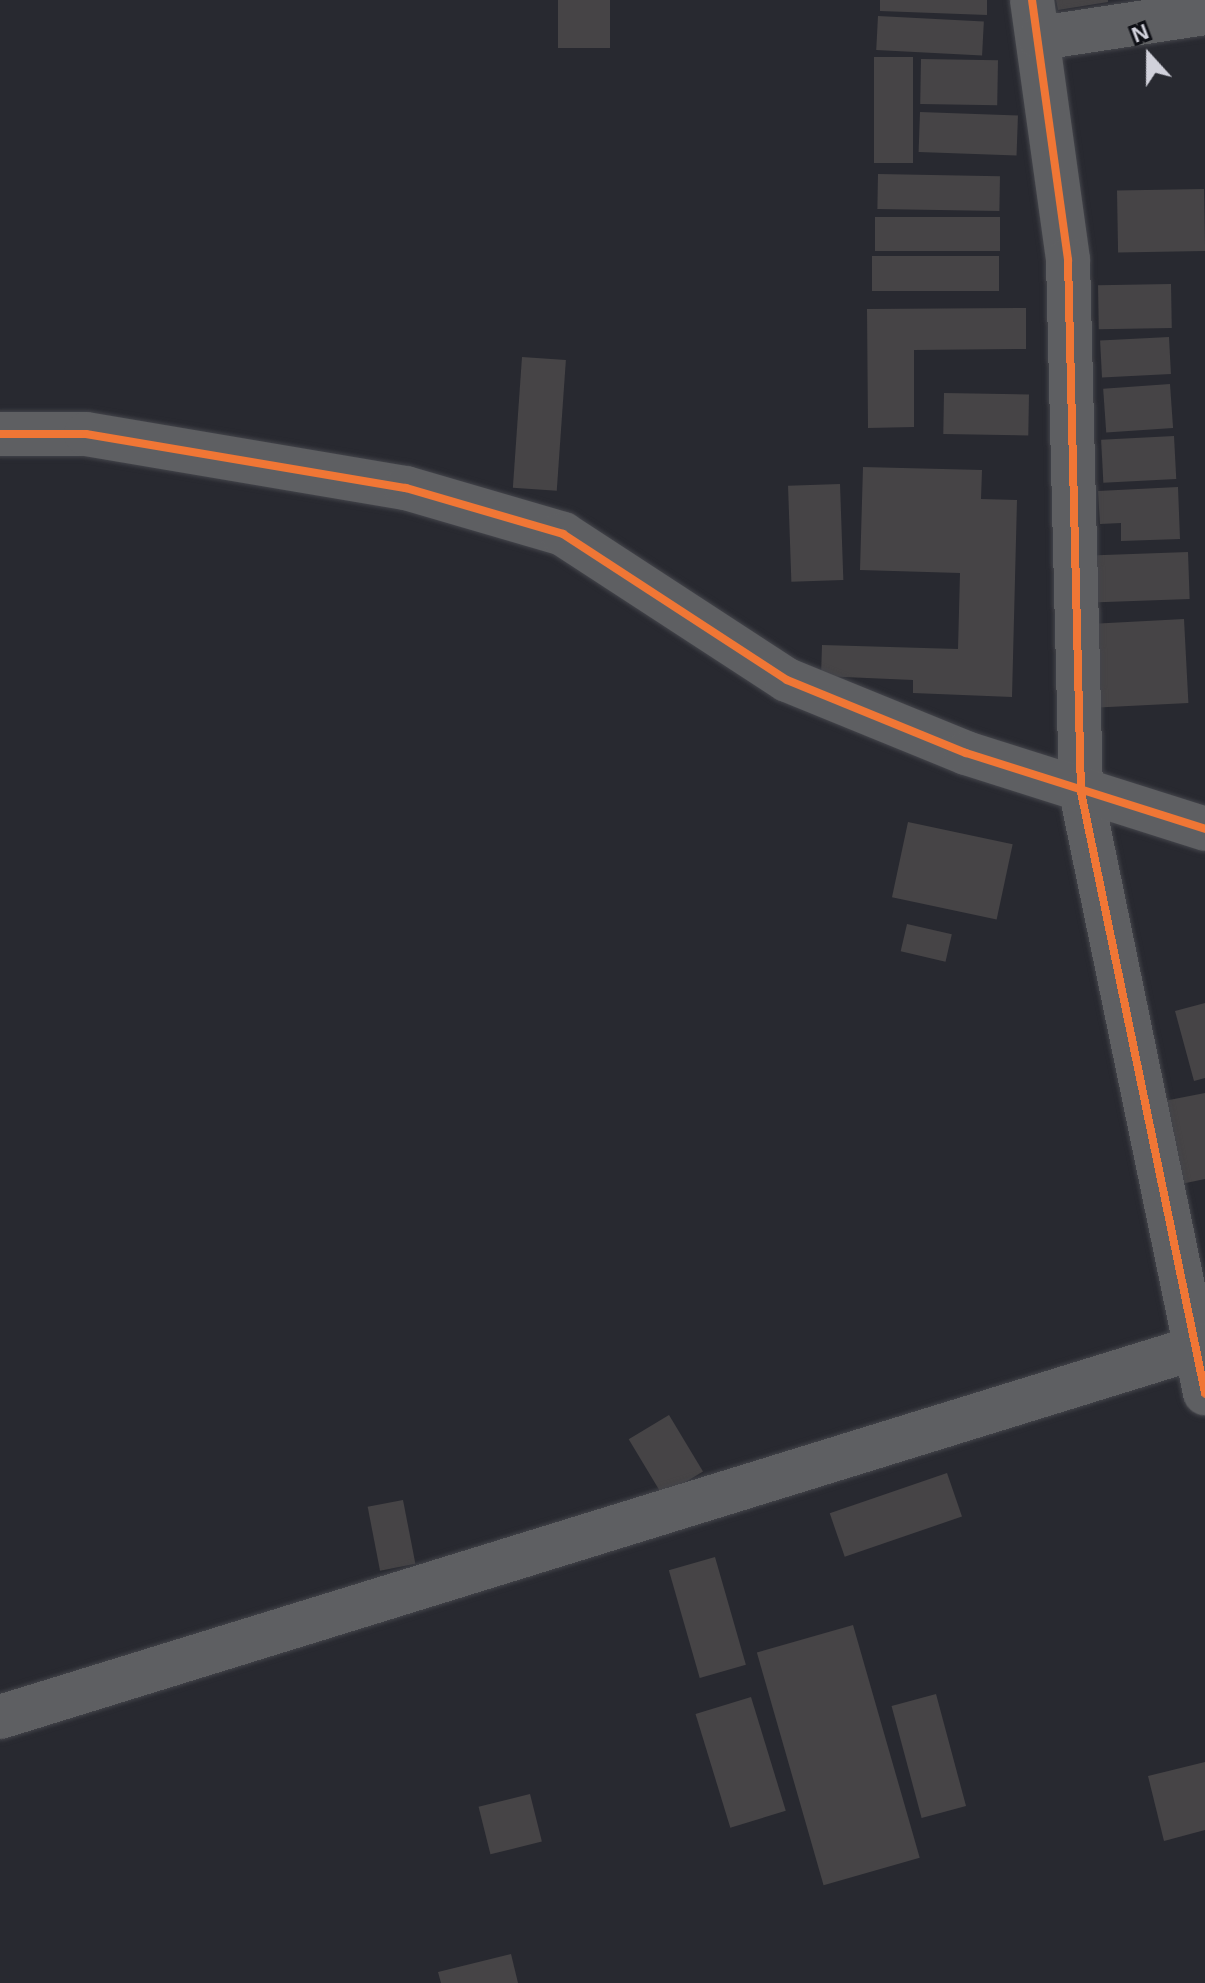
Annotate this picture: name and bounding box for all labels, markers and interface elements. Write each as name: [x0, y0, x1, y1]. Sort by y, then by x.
north arrow: [1109, 16, 1189, 96]
text: N: [1128, 19, 1152, 48]

